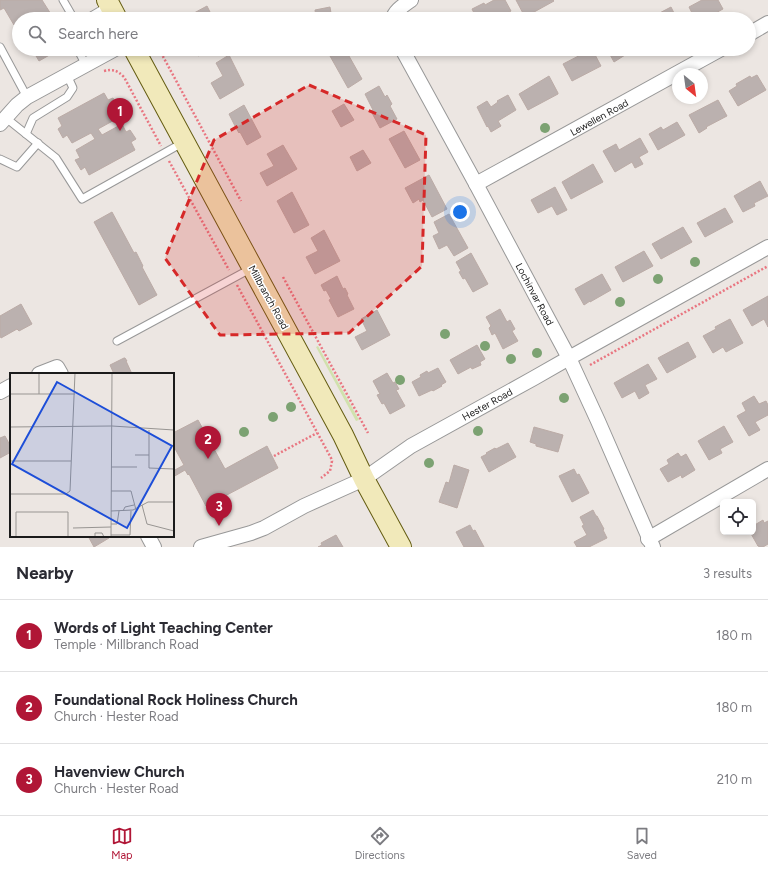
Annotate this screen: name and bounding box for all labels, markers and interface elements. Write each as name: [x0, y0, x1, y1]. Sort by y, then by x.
search box: [12, 12, 756, 56]
icon: search: [26, 23, 48, 45]
text: Search here: [58, 25, 138, 43]
north arrow: [672, 68, 708, 104]
street label: Lewellen Road: [568, 96, 631, 139]
pin: 1: [107, 98, 133, 131]
your location: [450, 202, 470, 222]
street label: Lochinvar Road: [513, 261, 557, 328]
street label: Millbranch Road: [246, 263, 292, 332]
inset map: [10, 373, 174, 537]
street label: Hester Road: [460, 385, 515, 424]
pin: 2: [195, 426, 221, 459]
pin: 3: [206, 493, 232, 526]
map controls: [720, 499, 756, 535]
button: locate: [720, 499, 756, 535]
text: Nearby: [16, 563, 74, 583]
text: 3 results: [703, 566, 752, 581]
text: Words of Light Teaching Center: [54, 619, 273, 637]
text: 1: [26, 628, 32, 643]
text: 180 m: [716, 628, 752, 643]
text: Temple · Millbranch Road: [54, 637, 199, 652]
text: Foundational Rock Holiness Church: [54, 691, 298, 709]
text: 2: [25, 700, 33, 715]
text: 180 m: [716, 700, 752, 715]
text: Church · Hester Road: [54, 709, 179, 724]
text: Havenview Church: [54, 763, 184, 781]
text: 3: [25, 772, 33, 787]
text: 210 m: [717, 772, 752, 787]
text: Church · Hester Road: [54, 781, 179, 796]
tab: Map: [111, 825, 133, 862]
tab: Directions: [355, 825, 405, 862]
tab: Saved: [627, 825, 657, 862]

